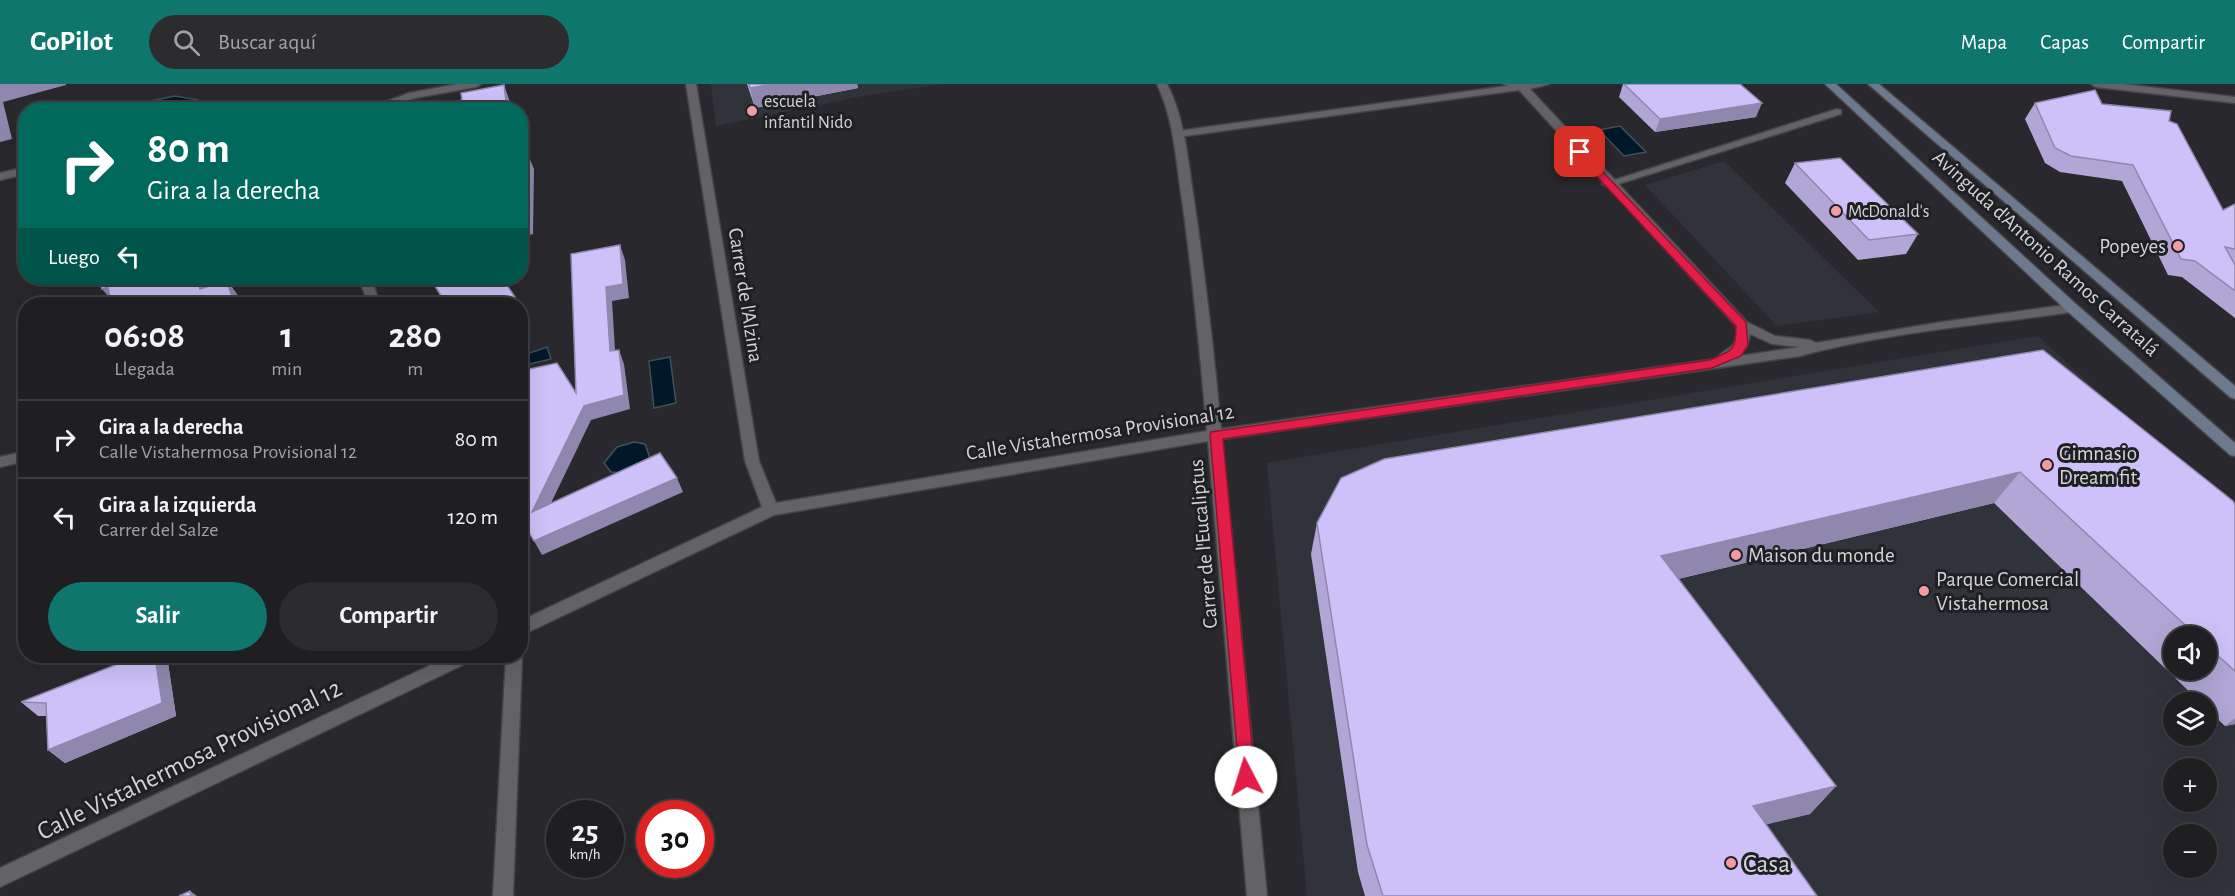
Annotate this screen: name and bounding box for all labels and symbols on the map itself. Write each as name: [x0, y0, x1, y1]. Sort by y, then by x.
place label: escuela infantil Nido: [764, 93, 853, 132]
marker: escuela infantil Nido: [745, 104, 759, 118]
pin: [1554, 126, 1605, 177]
street label: Avinguda d'Antonio Ramos Carratalá: [1928, 146, 2163, 361]
place label: McDonald's: [1848, 203, 1930, 221]
marker: McDonald's: [1829, 204, 1843, 218]
street label: Carrer de l'Alzina: [725, 226, 767, 364]
place label: Popeyes: [2099, 236, 2166, 257]
marker: Popeyes: [2171, 239, 2185, 253]
street label: Calle Vistahermosa Provisional 12: [965, 401, 1236, 464]
place label: Gimnasio Dream fit: [2059, 443, 2137, 488]
street label: Carrer de l'Eucaliptus: [1186, 458, 1221, 629]
marker: Gimnasio Dream fit: [2040, 458, 2054, 472]
place label: Maison du monde: [1748, 545, 1895, 566]
marker: Maison du monde: [1729, 548, 1743, 562]
place label: Parque Comercial Vistahermosa: [1936, 569, 2079, 614]
marker: Parque Comercial Vistahermosa: [1917, 584, 1931, 598]
street label: Calle Vistahermosa Provisional 12: [33, 675, 346, 845]
position arrow: [1214, 745, 1278, 809]
speed limit sign: 30: [636, 800, 714, 878]
place label: Casa: [1743, 851, 1790, 877]
marker: Casa: [1724, 856, 1738, 870]

